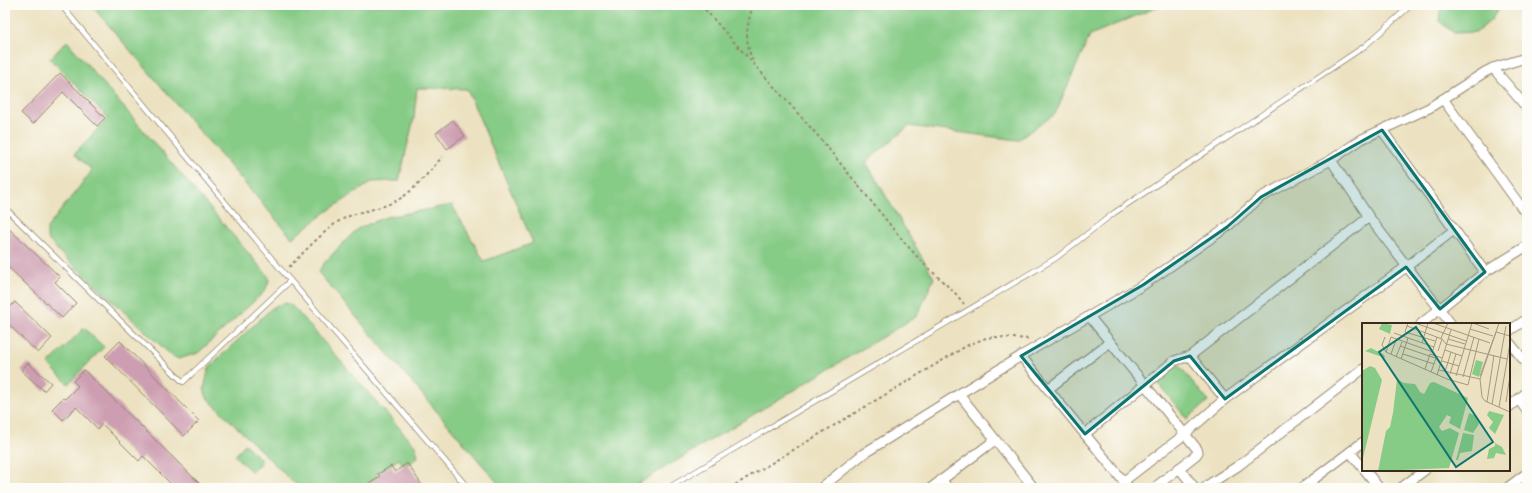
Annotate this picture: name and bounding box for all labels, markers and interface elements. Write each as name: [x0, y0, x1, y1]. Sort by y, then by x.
inset map: [1362, 323, 1510, 471]

